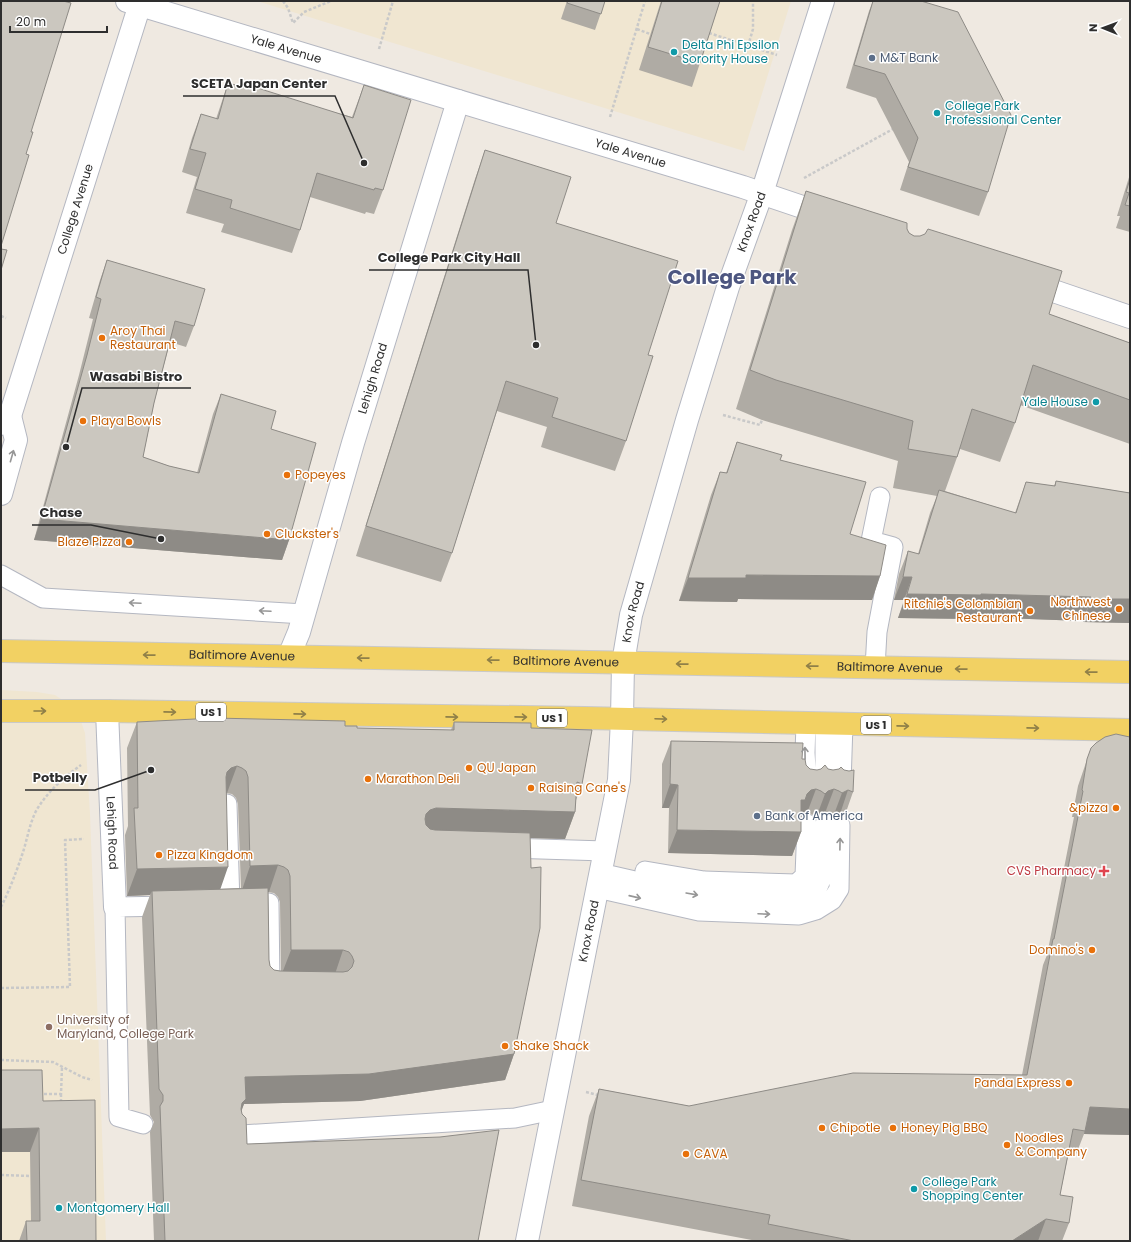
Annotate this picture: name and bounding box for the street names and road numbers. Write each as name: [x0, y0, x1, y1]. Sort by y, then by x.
street label: Yale Avenue: [248, 30, 324, 67]
street label: Yale Avenue: [593, 134, 669, 171]
street label: College Avenue: [53, 161, 97, 256]
street label: Knox Road: [732, 189, 770, 254]
street label: Lehigh Road: [353, 341, 391, 416]
street label: Knox Road: [618, 579, 648, 644]
street label: Baltimore Avenue: [189, 645, 295, 664]
street label: Baltimore Avenue: [513, 652, 619, 670]
street label: Baltimore Avenue: [837, 658, 943, 677]
road number: US 1: [196, 703, 226, 721]
road number: US 1: [537, 709, 567, 727]
road number: US 1: [861, 716, 891, 734]
street label: Lehigh Road: [102, 796, 122, 870]
street label: Knox Road: [574, 899, 603, 963]

